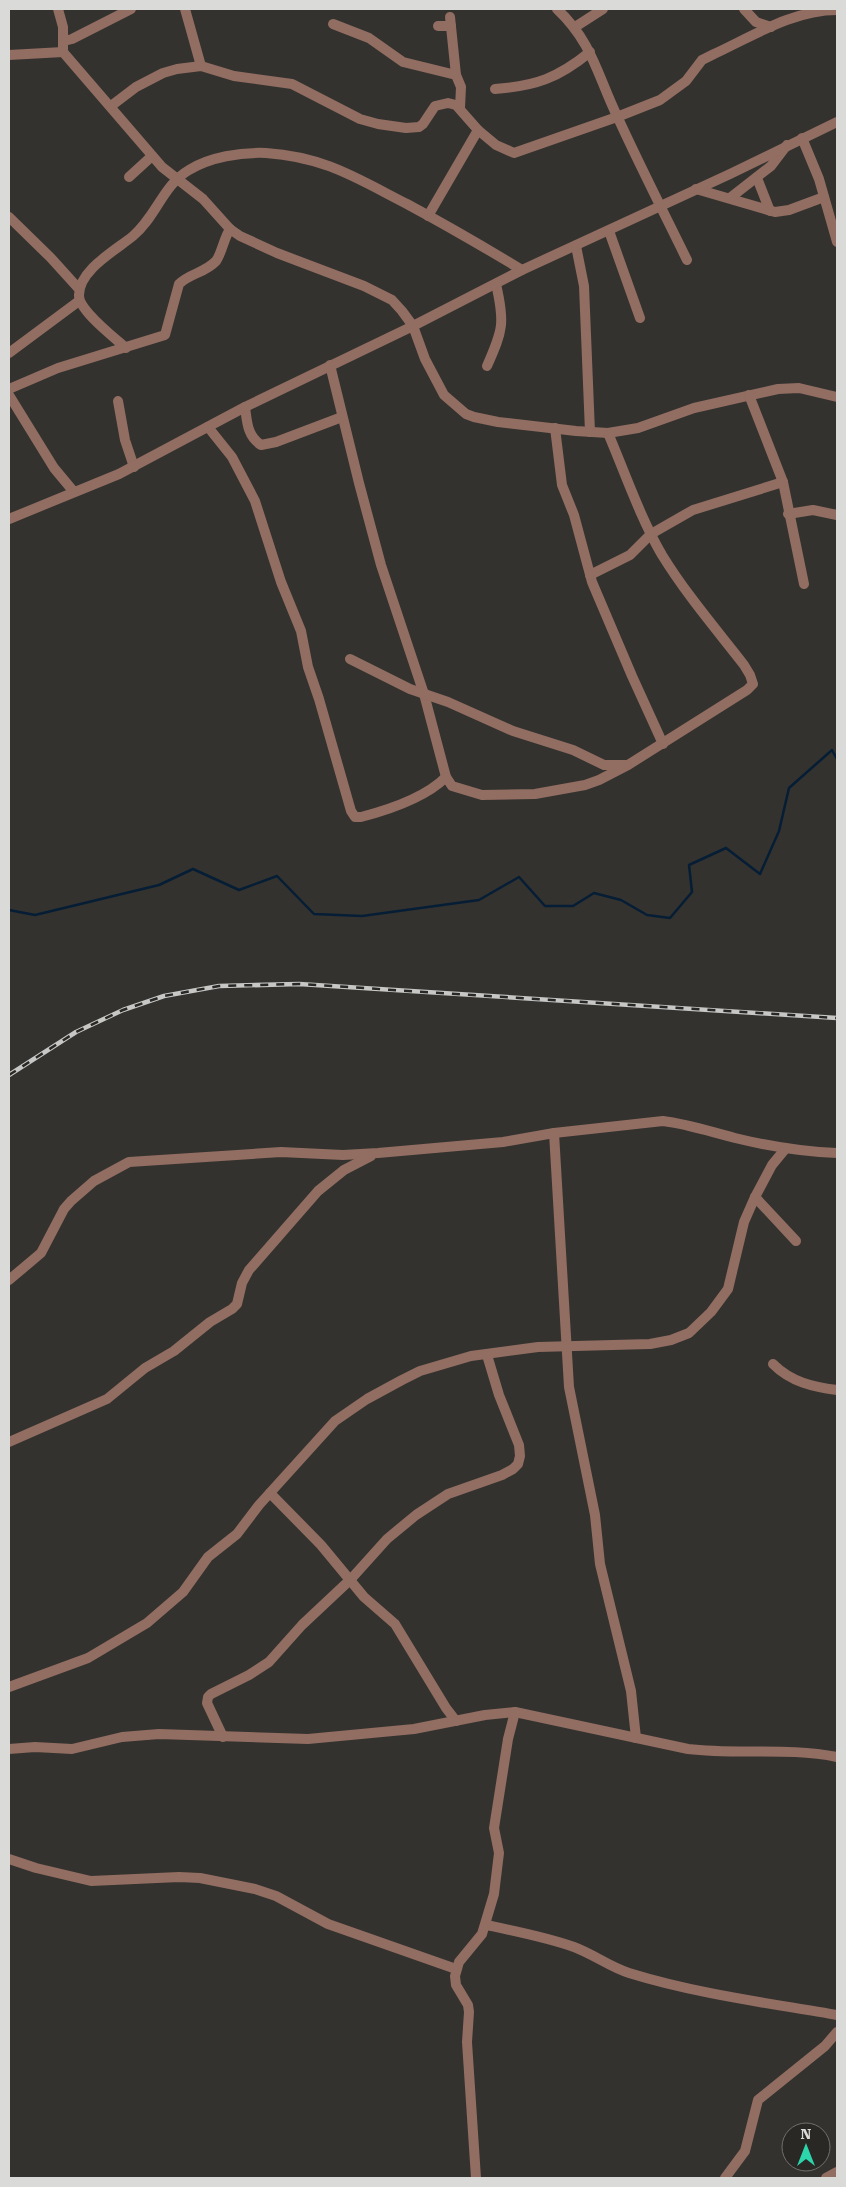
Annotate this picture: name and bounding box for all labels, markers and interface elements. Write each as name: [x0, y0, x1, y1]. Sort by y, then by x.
north arrow: [781, 2122, 831, 2172]
text: N: [801, 2126, 812, 2142]

